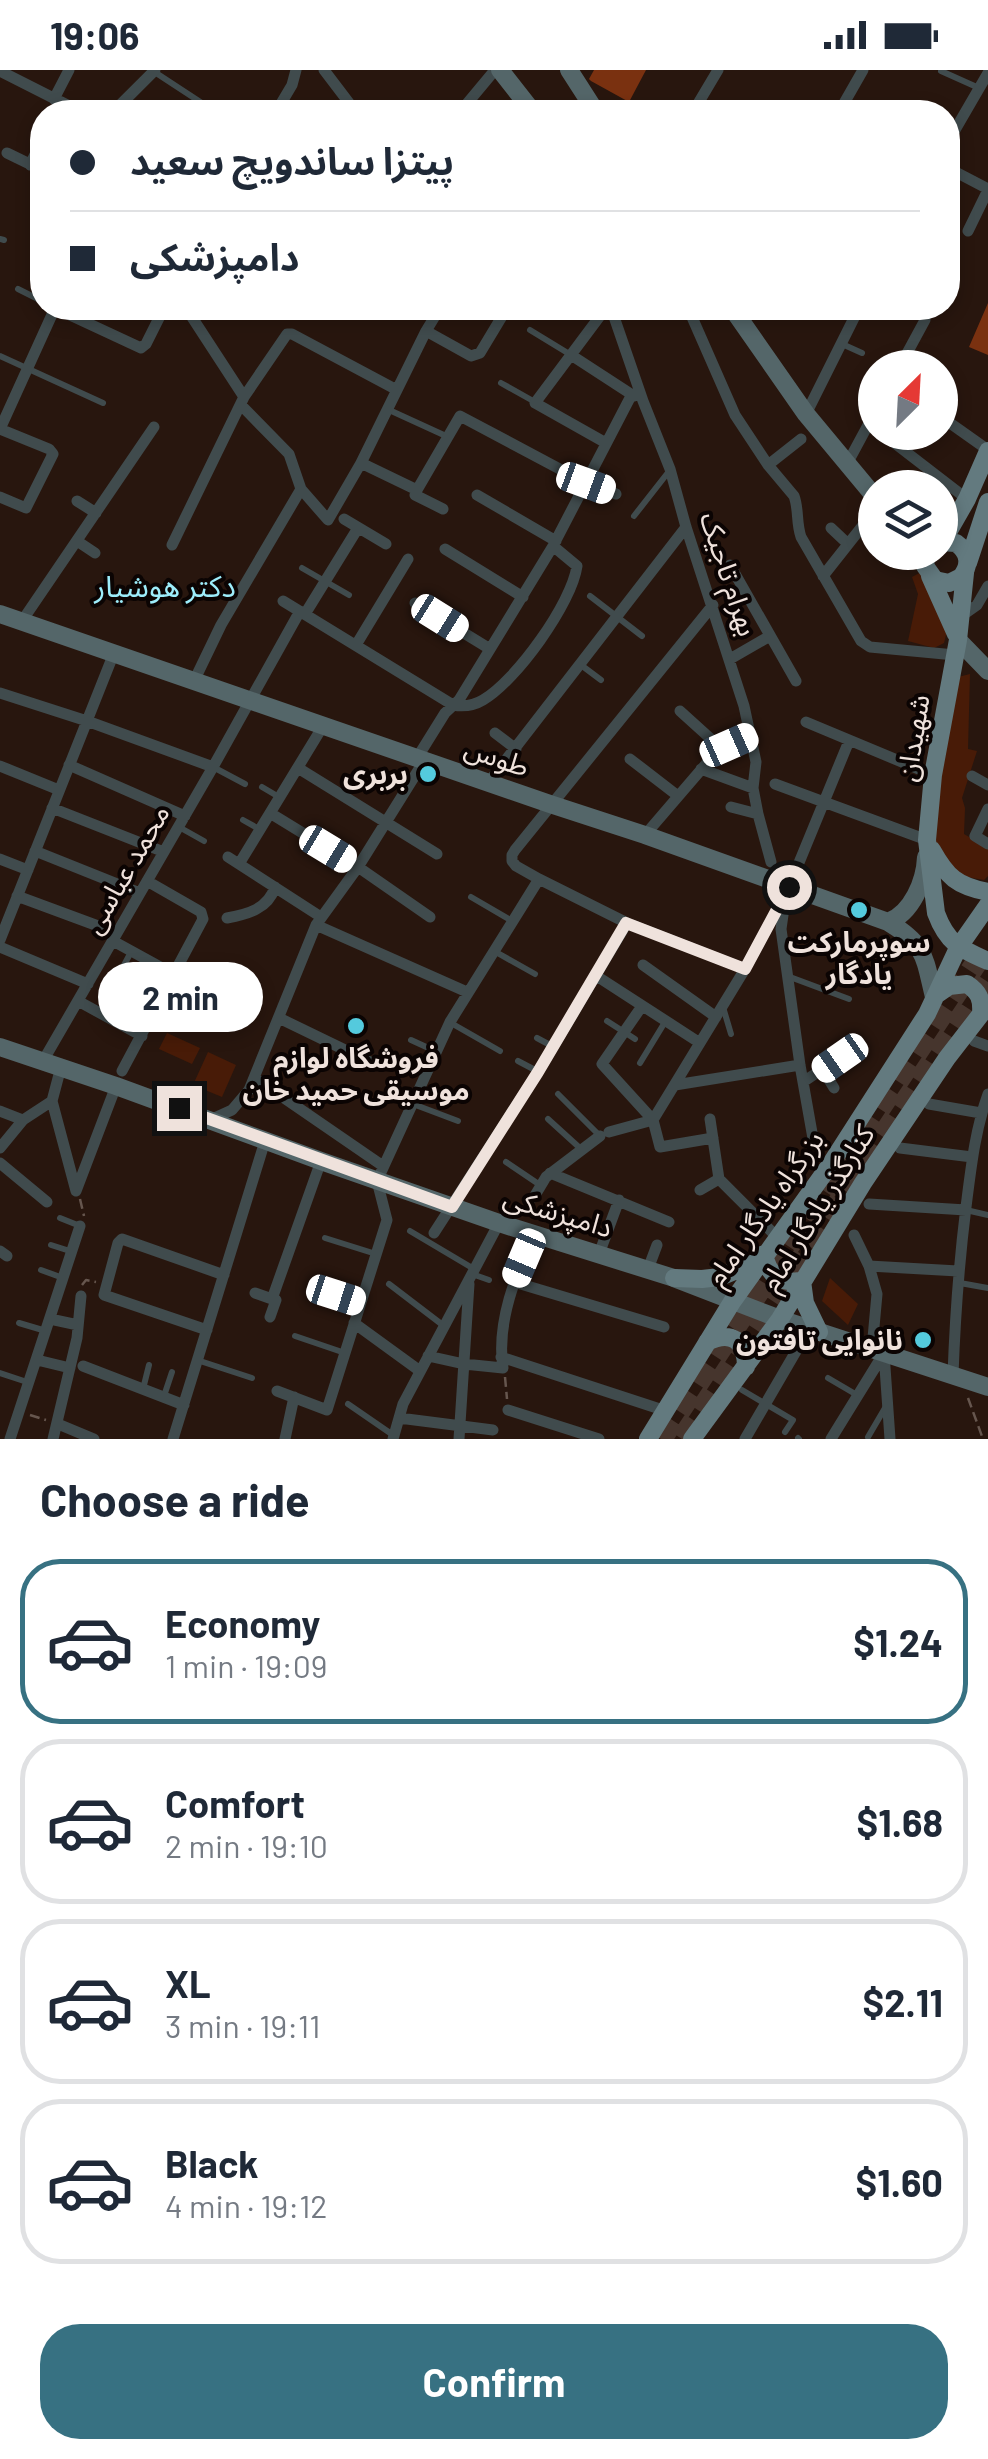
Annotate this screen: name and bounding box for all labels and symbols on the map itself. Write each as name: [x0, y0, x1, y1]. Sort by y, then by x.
north arrow: [858, 350, 958, 450]
car: [553, 459, 619, 507]
street label: بهرام تاجیک: [689, 507, 766, 642]
district label: دکتر هوشیار: [93, 567, 236, 604]
car: [407, 589, 473, 647]
street label: شهیدان: [888, 692, 936, 784]
car: [695, 719, 763, 771]
street label: طوس: [460, 729, 534, 784]
place label: بربری: [343, 756, 408, 791]
marker: بربری: [417, 763, 439, 785]
street label: محمد عباسی: [75, 798, 177, 940]
car: [295, 821, 361, 877]
route start: [767, 865, 812, 910]
marker: سوپرمارکت یادگار: [848, 899, 870, 921]
place label: سوپرمارکت یادگار: [787, 924, 931, 991]
callout: 2 min: [96, 963, 262, 1033]
marker: فروشگاه لوازم موسیقی حمید خان: [345, 1015, 367, 1037]
car: [807, 1029, 873, 1087]
place label: فروشگاه لوازم موسیقی حمید خان: [242, 1040, 470, 1106]
route end: [157, 1086, 202, 1131]
street label: کنارگذر یادگار امام: [752, 1118, 885, 1299]
street label: بزرگراه یادگار امام: [698, 1123, 834, 1295]
street label: دامپزشکی: [499, 1178, 617, 1246]
car: [498, 1225, 550, 1291]
car: [303, 1271, 369, 1319]
place label: نانوایی تافتون: [736, 1322, 903, 1356]
marker: نانوایی تافتون: [912, 1329, 934, 1351]

